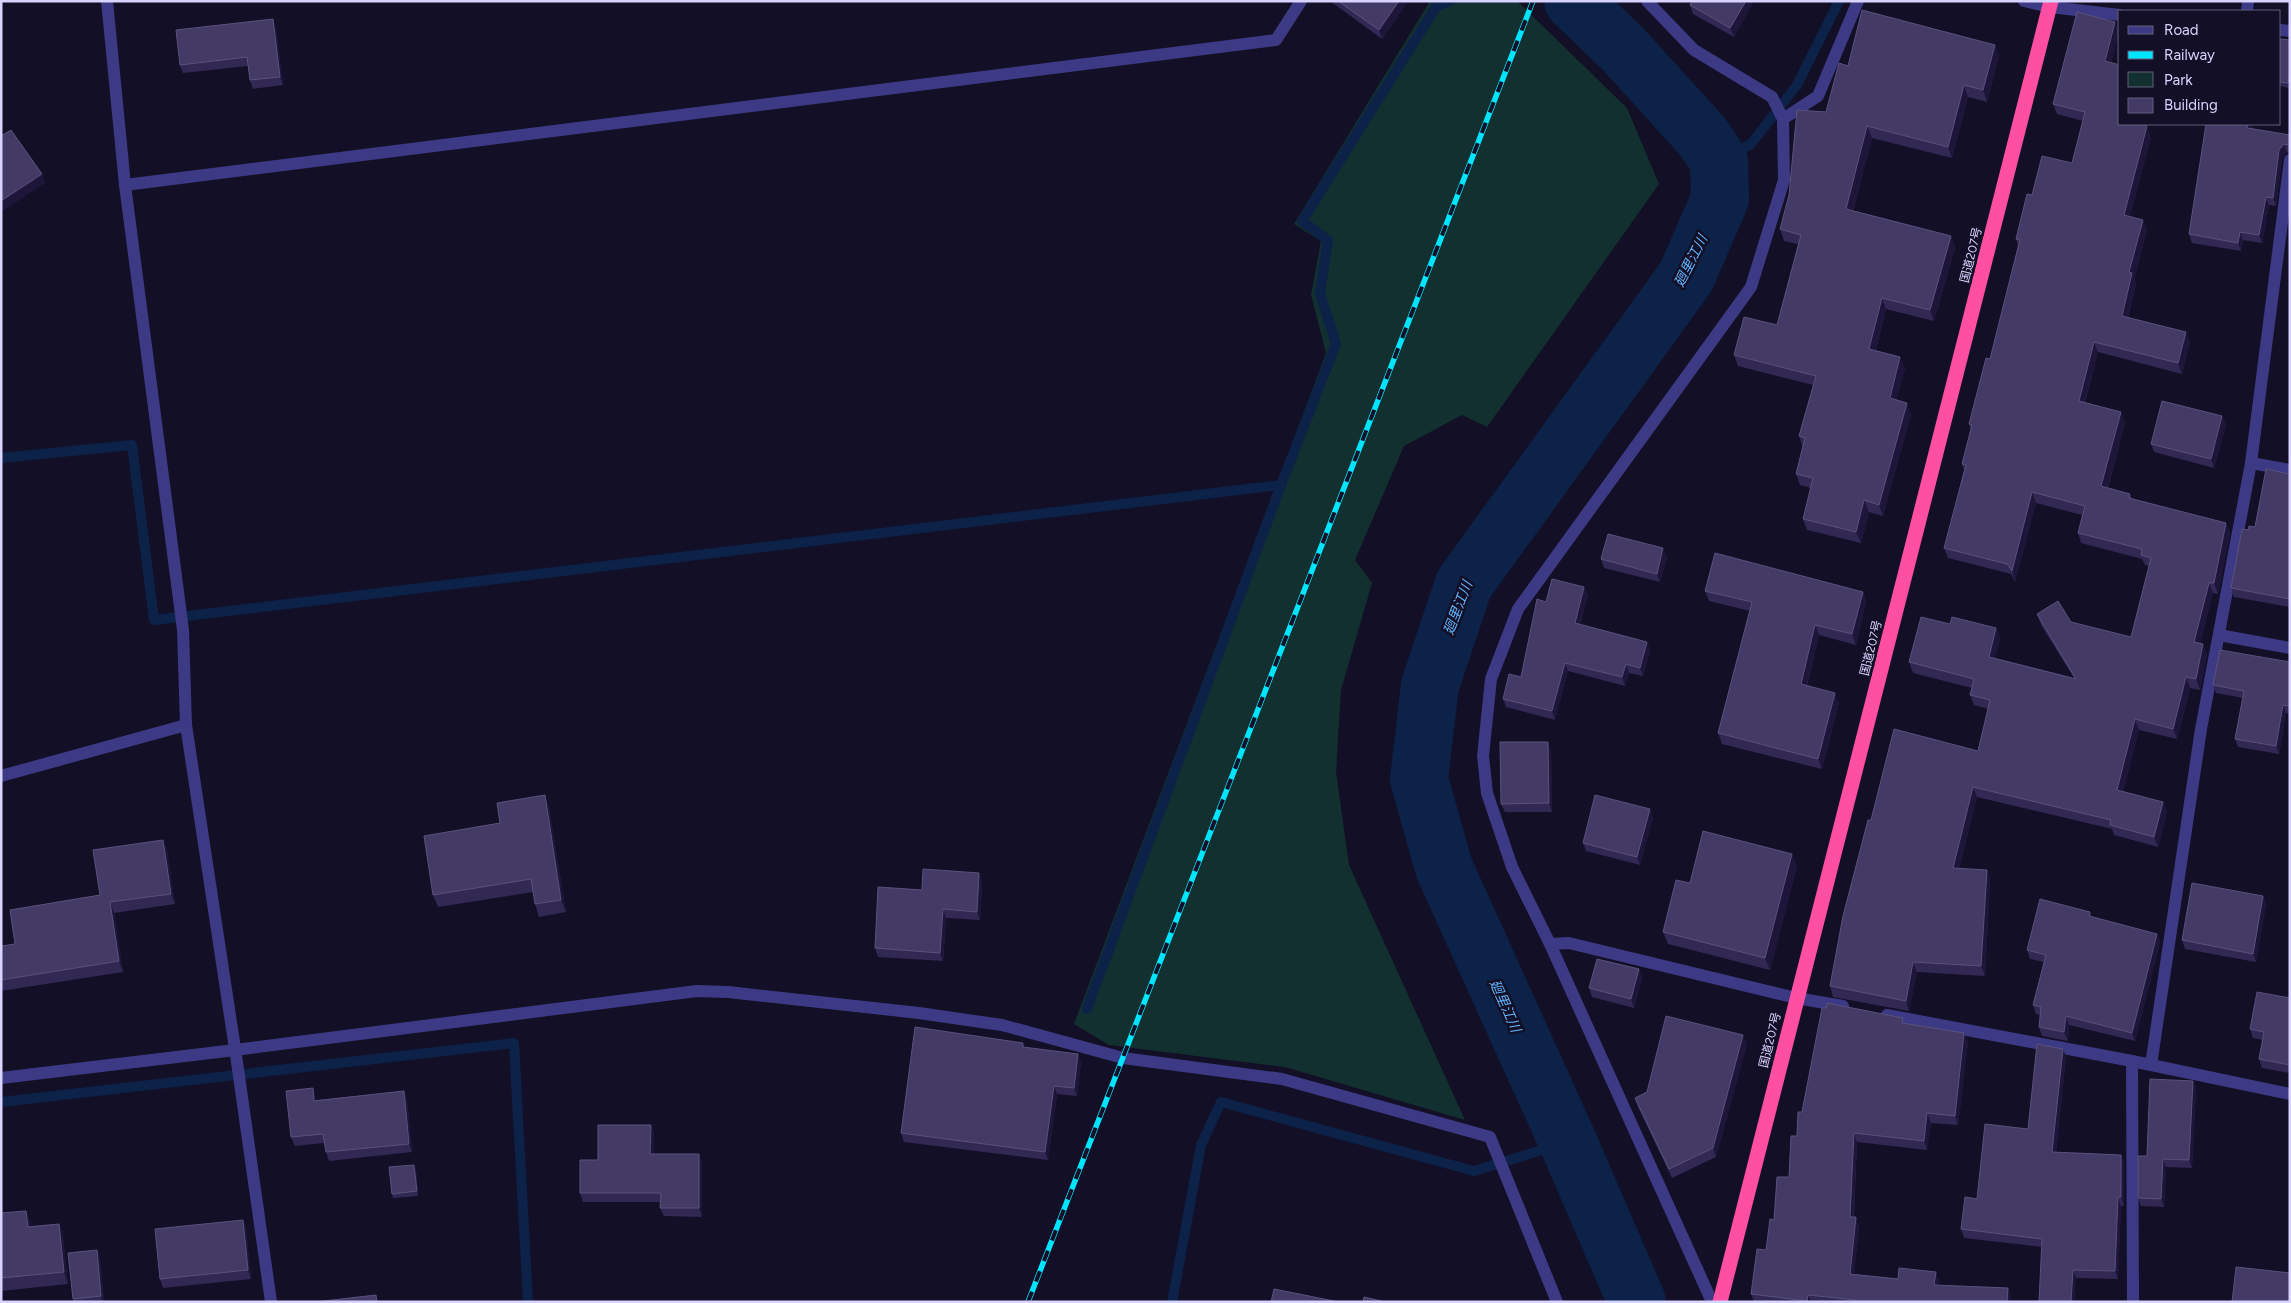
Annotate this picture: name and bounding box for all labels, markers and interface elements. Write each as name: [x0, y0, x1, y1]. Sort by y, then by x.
legend: [2118, 10, 2281, 125]
text: Road: [2164, 21, 2199, 39]
text: Railway: [2164, 46, 2215, 64]
text: Park: [2164, 71, 2193, 89]
text: Building: [2164, 96, 2218, 114]
street label: 国道207号: [1957, 226, 1985, 284]
water label: 廻里江川: [1671, 230, 1712, 290]
water label: 廻里江川: [1440, 577, 1477, 637]
street label: 国道207号: [1857, 619, 1885, 677]
water label: 廻里江川: [1486, 977, 1525, 1037]
street label: 国道207号: [1756, 1011, 1784, 1069]

